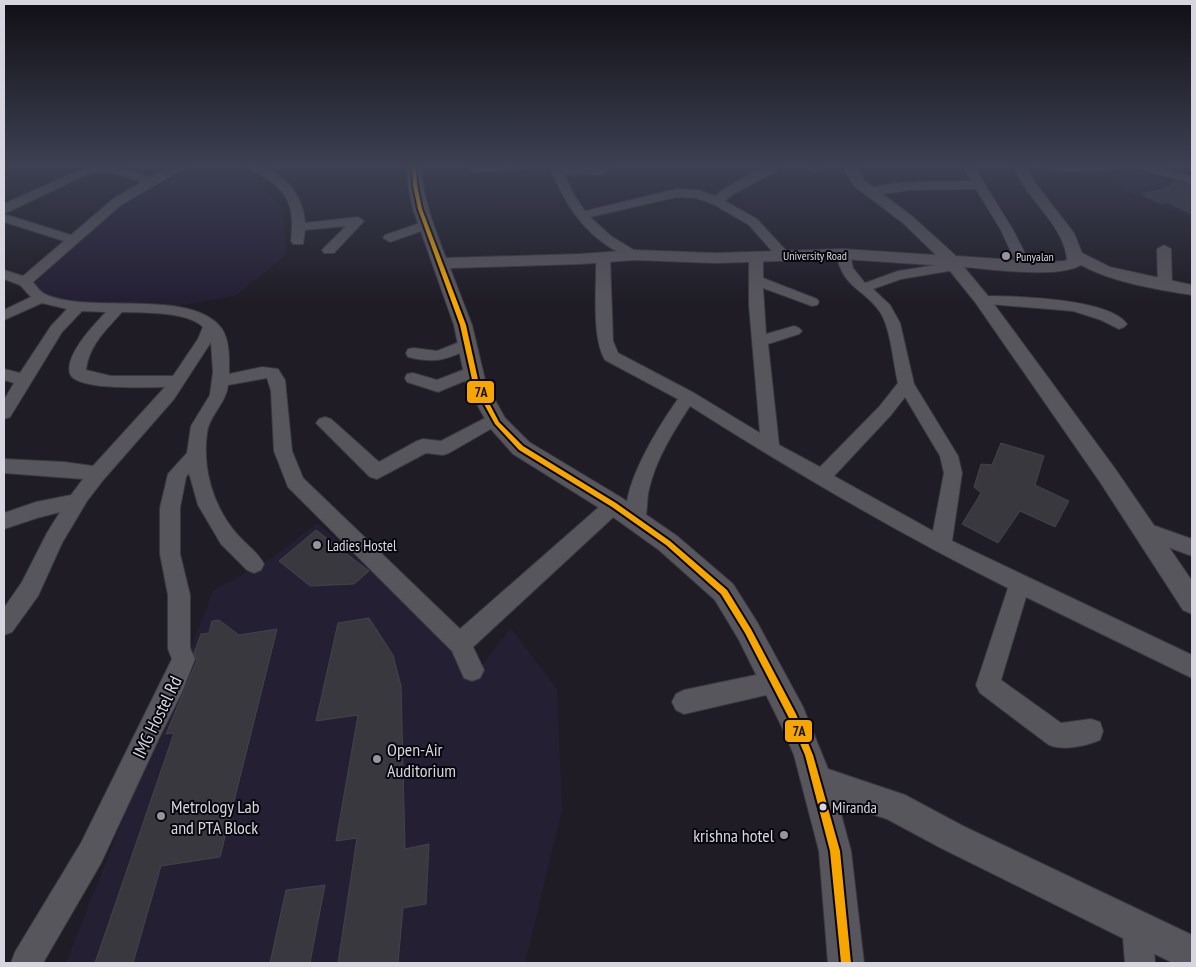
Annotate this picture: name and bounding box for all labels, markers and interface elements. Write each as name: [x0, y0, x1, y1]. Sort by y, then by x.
street label: University Road: [783, 248, 847, 263]
place label: Punyalan: [1016, 249, 1054, 264]
marker: Punyalan: [1000, 250, 1012, 262]
line badge: 7A: [466, 380, 495, 404]
text: 7A: [475, 383, 488, 401]
place label: Ladies Hostel: [327, 536, 397, 555]
marker: Ladies Hostel: [311, 539, 323, 551]
street label: IMG Hostel Rd: [127, 672, 187, 762]
line badge: 7A: [784, 719, 813, 743]
text: 7A: [793, 722, 806, 740]
place label: Open-Air Auditorium: [387, 738, 456, 782]
marker: Open-Air Auditorium: [371, 753, 383, 765]
place label: Metrology Lab and PTA Block: [171, 795, 260, 839]
place label: Miranda: [832, 797, 877, 817]
marker: Miranda: [818, 802, 828, 812]
marker: Metrology Lab and PTA Block: [155, 810, 167, 822]
place label: krishna hotel: [693, 824, 775, 847]
marker: krishna hotel: [778, 829, 790, 841]

